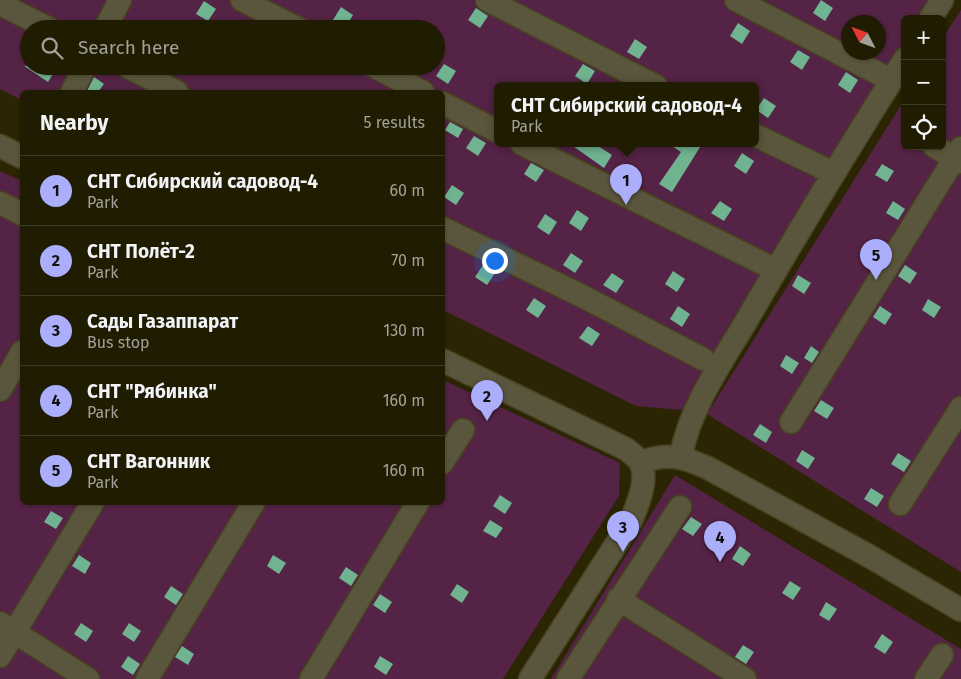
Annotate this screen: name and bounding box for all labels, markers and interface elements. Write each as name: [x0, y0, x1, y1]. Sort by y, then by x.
north arrow: [841, 15, 886, 60]
map controls: [901, 15, 946, 150]
button: +: [901, 15, 946, 60]
search box: [20, 20, 445, 75]
icon: search: [38, 34, 66, 62]
text: Search here: [78, 36, 179, 59]
button: −: [901, 60, 946, 105]
popup: [494, 82, 759, 147]
text: СНТ Сибирский садовод-4: [511, 94, 742, 117]
button: locate: [901, 105, 946, 150]
text: Nearby: [40, 110, 108, 136]
text: 5 results: [364, 113, 425, 132]
text: Park: [511, 117, 542, 136]
pin: 1: [610, 164, 642, 205]
text: СНТ Сибирский садовод-4: [87, 170, 318, 193]
text: 1: [52, 181, 60, 200]
text: 60 m: [390, 181, 425, 200]
text: Park: [87, 193, 119, 212]
pin: 5: [860, 239, 892, 280]
text: СНТ Полёт-2: [87, 240, 195, 263]
your location: [482, 248, 508, 274]
text: 2: [52, 251, 60, 270]
text: 70 m: [391, 251, 425, 270]
text: Park: [87, 263, 119, 282]
text: Сады Газаппарат: [87, 310, 238, 333]
text: 3: [52, 321, 60, 340]
text: 130 m: [383, 321, 425, 340]
text: Bus stop: [87, 333, 150, 352]
text: СНТ "Рябинка": [87, 380, 217, 403]
pin: 2: [471, 380, 503, 421]
text: 4: [51, 391, 61, 410]
text: 160 m: [383, 391, 425, 410]
text: Park: [87, 403, 119, 422]
text: СНТ Вагонник: [87, 450, 210, 473]
text: 5: [52, 461, 60, 480]
text: 160 m: [383, 461, 425, 480]
text: Park: [87, 473, 119, 492]
pin: 3: [607, 511, 639, 552]
pin: 4: [704, 521, 736, 562]

